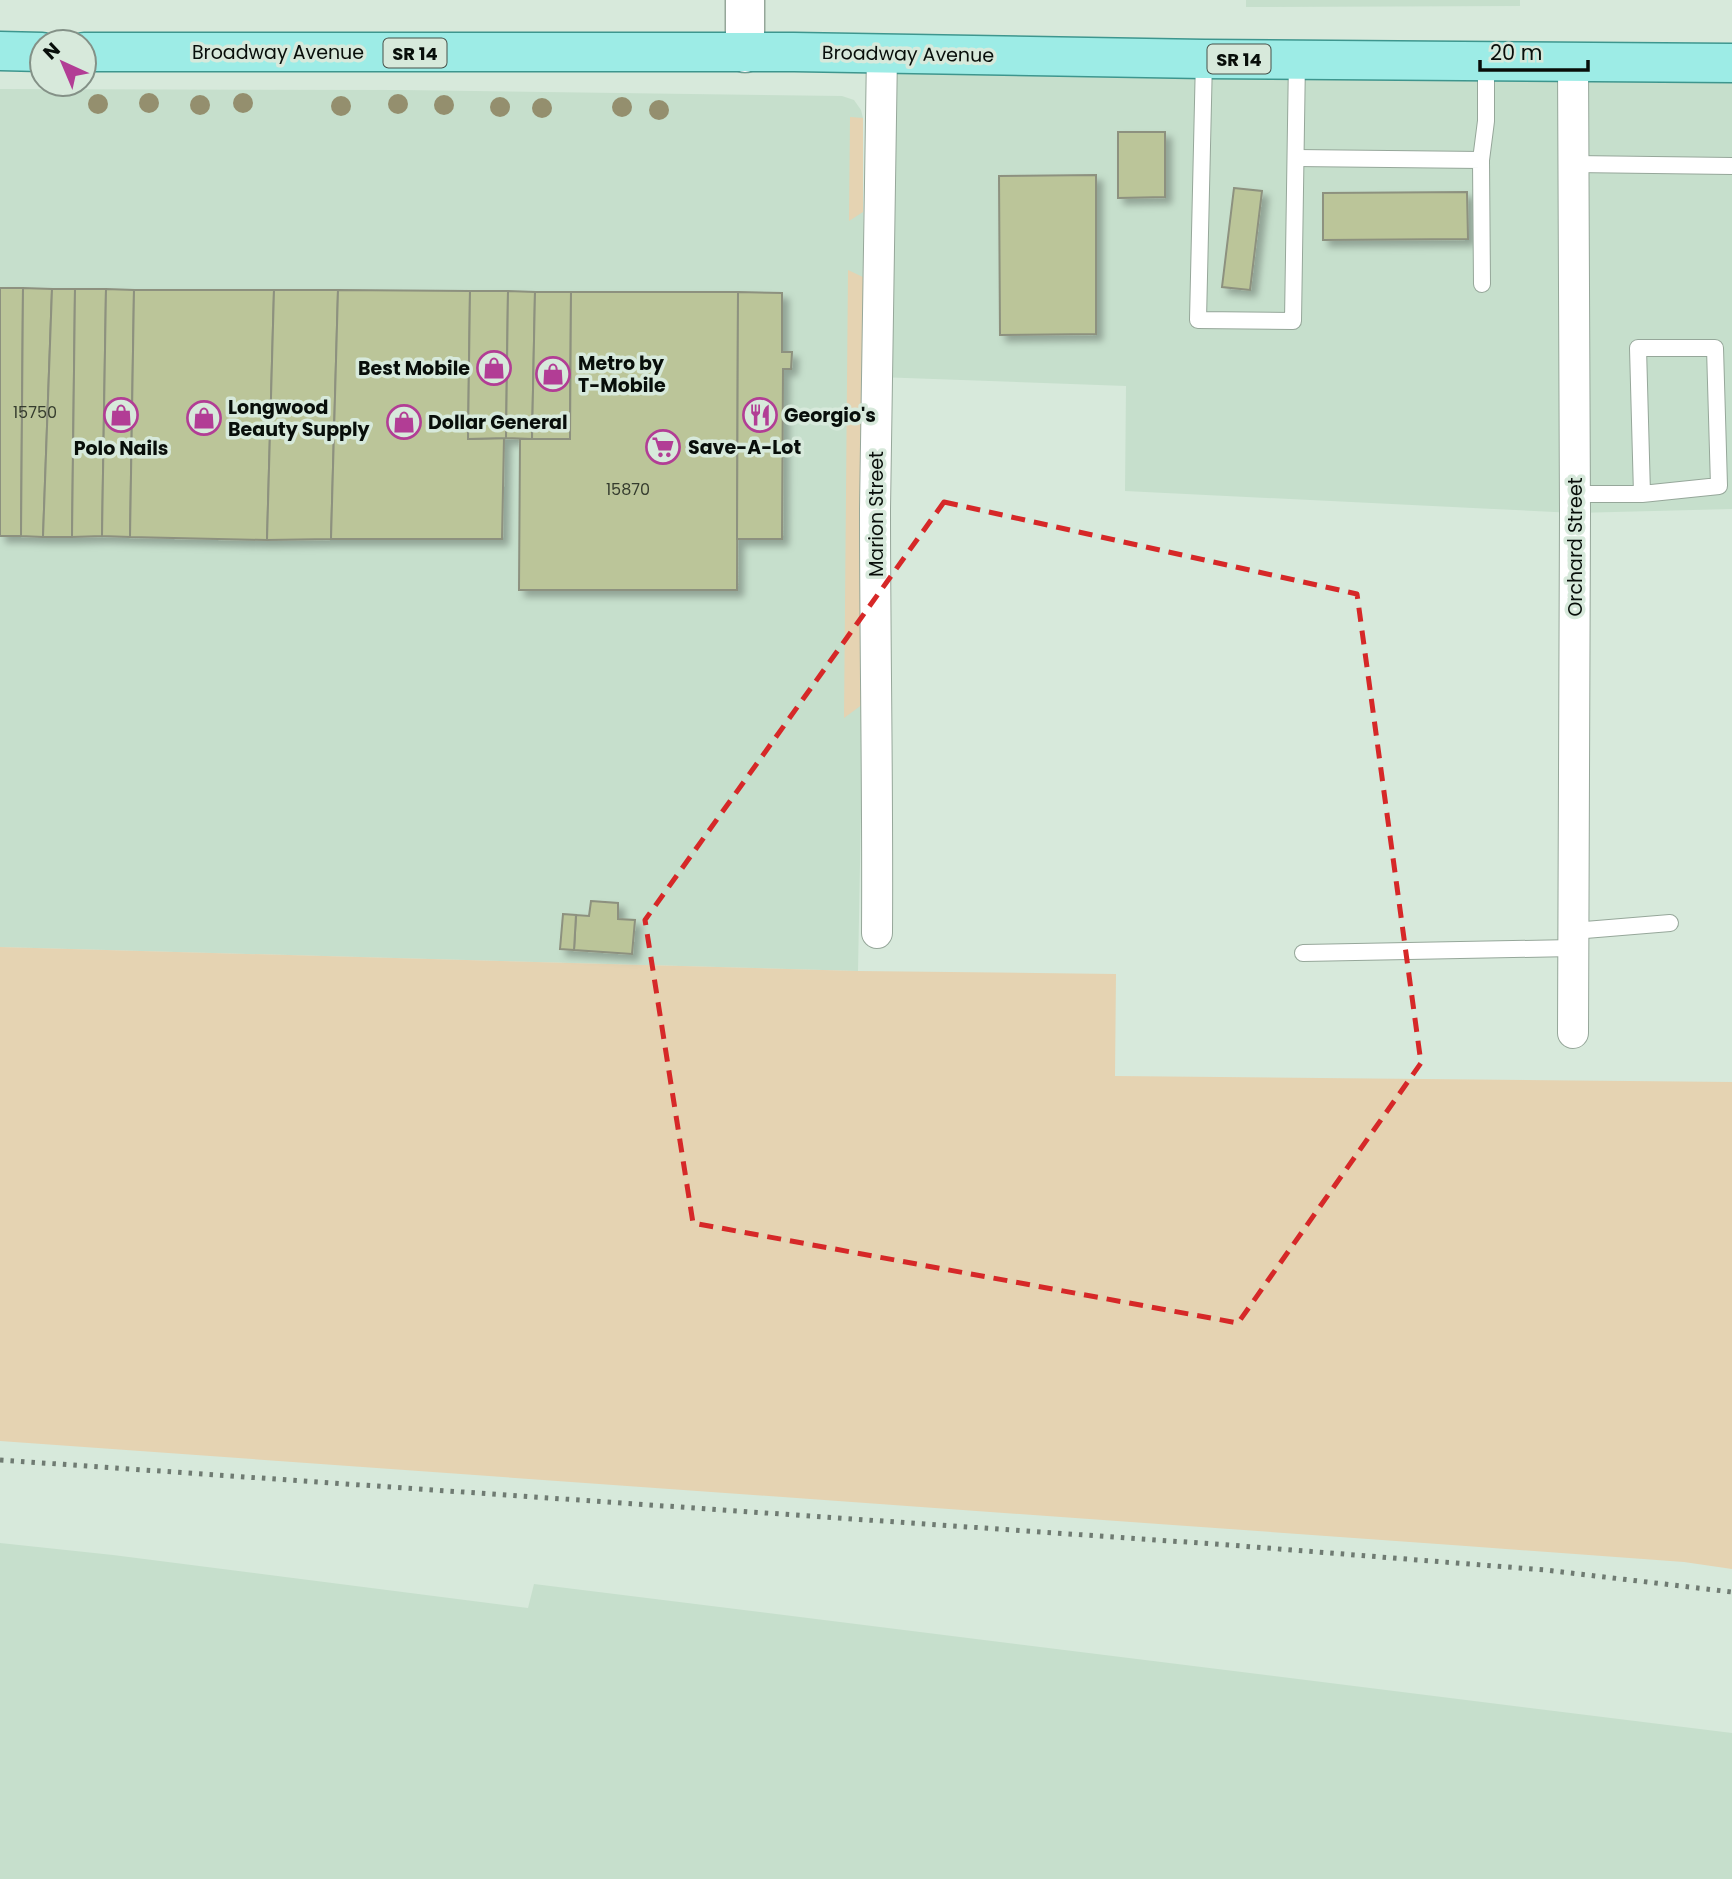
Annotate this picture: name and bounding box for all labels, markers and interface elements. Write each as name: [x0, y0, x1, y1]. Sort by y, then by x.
north arrow: [28, 28, 98, 98]
scale bar: [1480, 28, 1588, 72]
text: N: [37, 36, 66, 66]
road number: SR 14: [384, 38, 446, 68]
text: 20 m: [1490, 38, 1543, 67]
street label: Broadway Avenue: [192, 39, 364, 66]
street label: Broadway Avenue: [822, 39, 994, 69]
road number: SR 14: [1208, 44, 1270, 74]
shop icon: Best Mobile: [475, 349, 513, 387]
place label: Metro by T-Mobile: [578, 350, 666, 399]
place label: Best Mobile: [358, 355, 470, 382]
shop icon: Metro by T-Mobile: [534, 355, 572, 393]
place label: Longwood Beauty Supply: [228, 394, 371, 443]
shop icon: Polo Nails: [102, 396, 140, 434]
restaurant icon: Georgio's: [741, 396, 779, 434]
shop icon: Longwood Beauty Supply: [185, 399, 223, 437]
house number: 15750: [13, 401, 57, 424]
place label: Georgio's: [784, 402, 876, 429]
shop icon: Dollar General: [385, 403, 423, 441]
place label: Dollar General: [428, 409, 568, 436]
supermarket icon: Save-A-Lot: [644, 428, 682, 466]
place label: Save-A-Lot: [688, 434, 801, 461]
place label: Polo Nails: [74, 435, 168, 462]
street label: Marion Street: [863, 451, 890, 577]
street label: Orchard Street: [1562, 477, 1589, 617]
house number: 15870: [606, 478, 650, 501]

